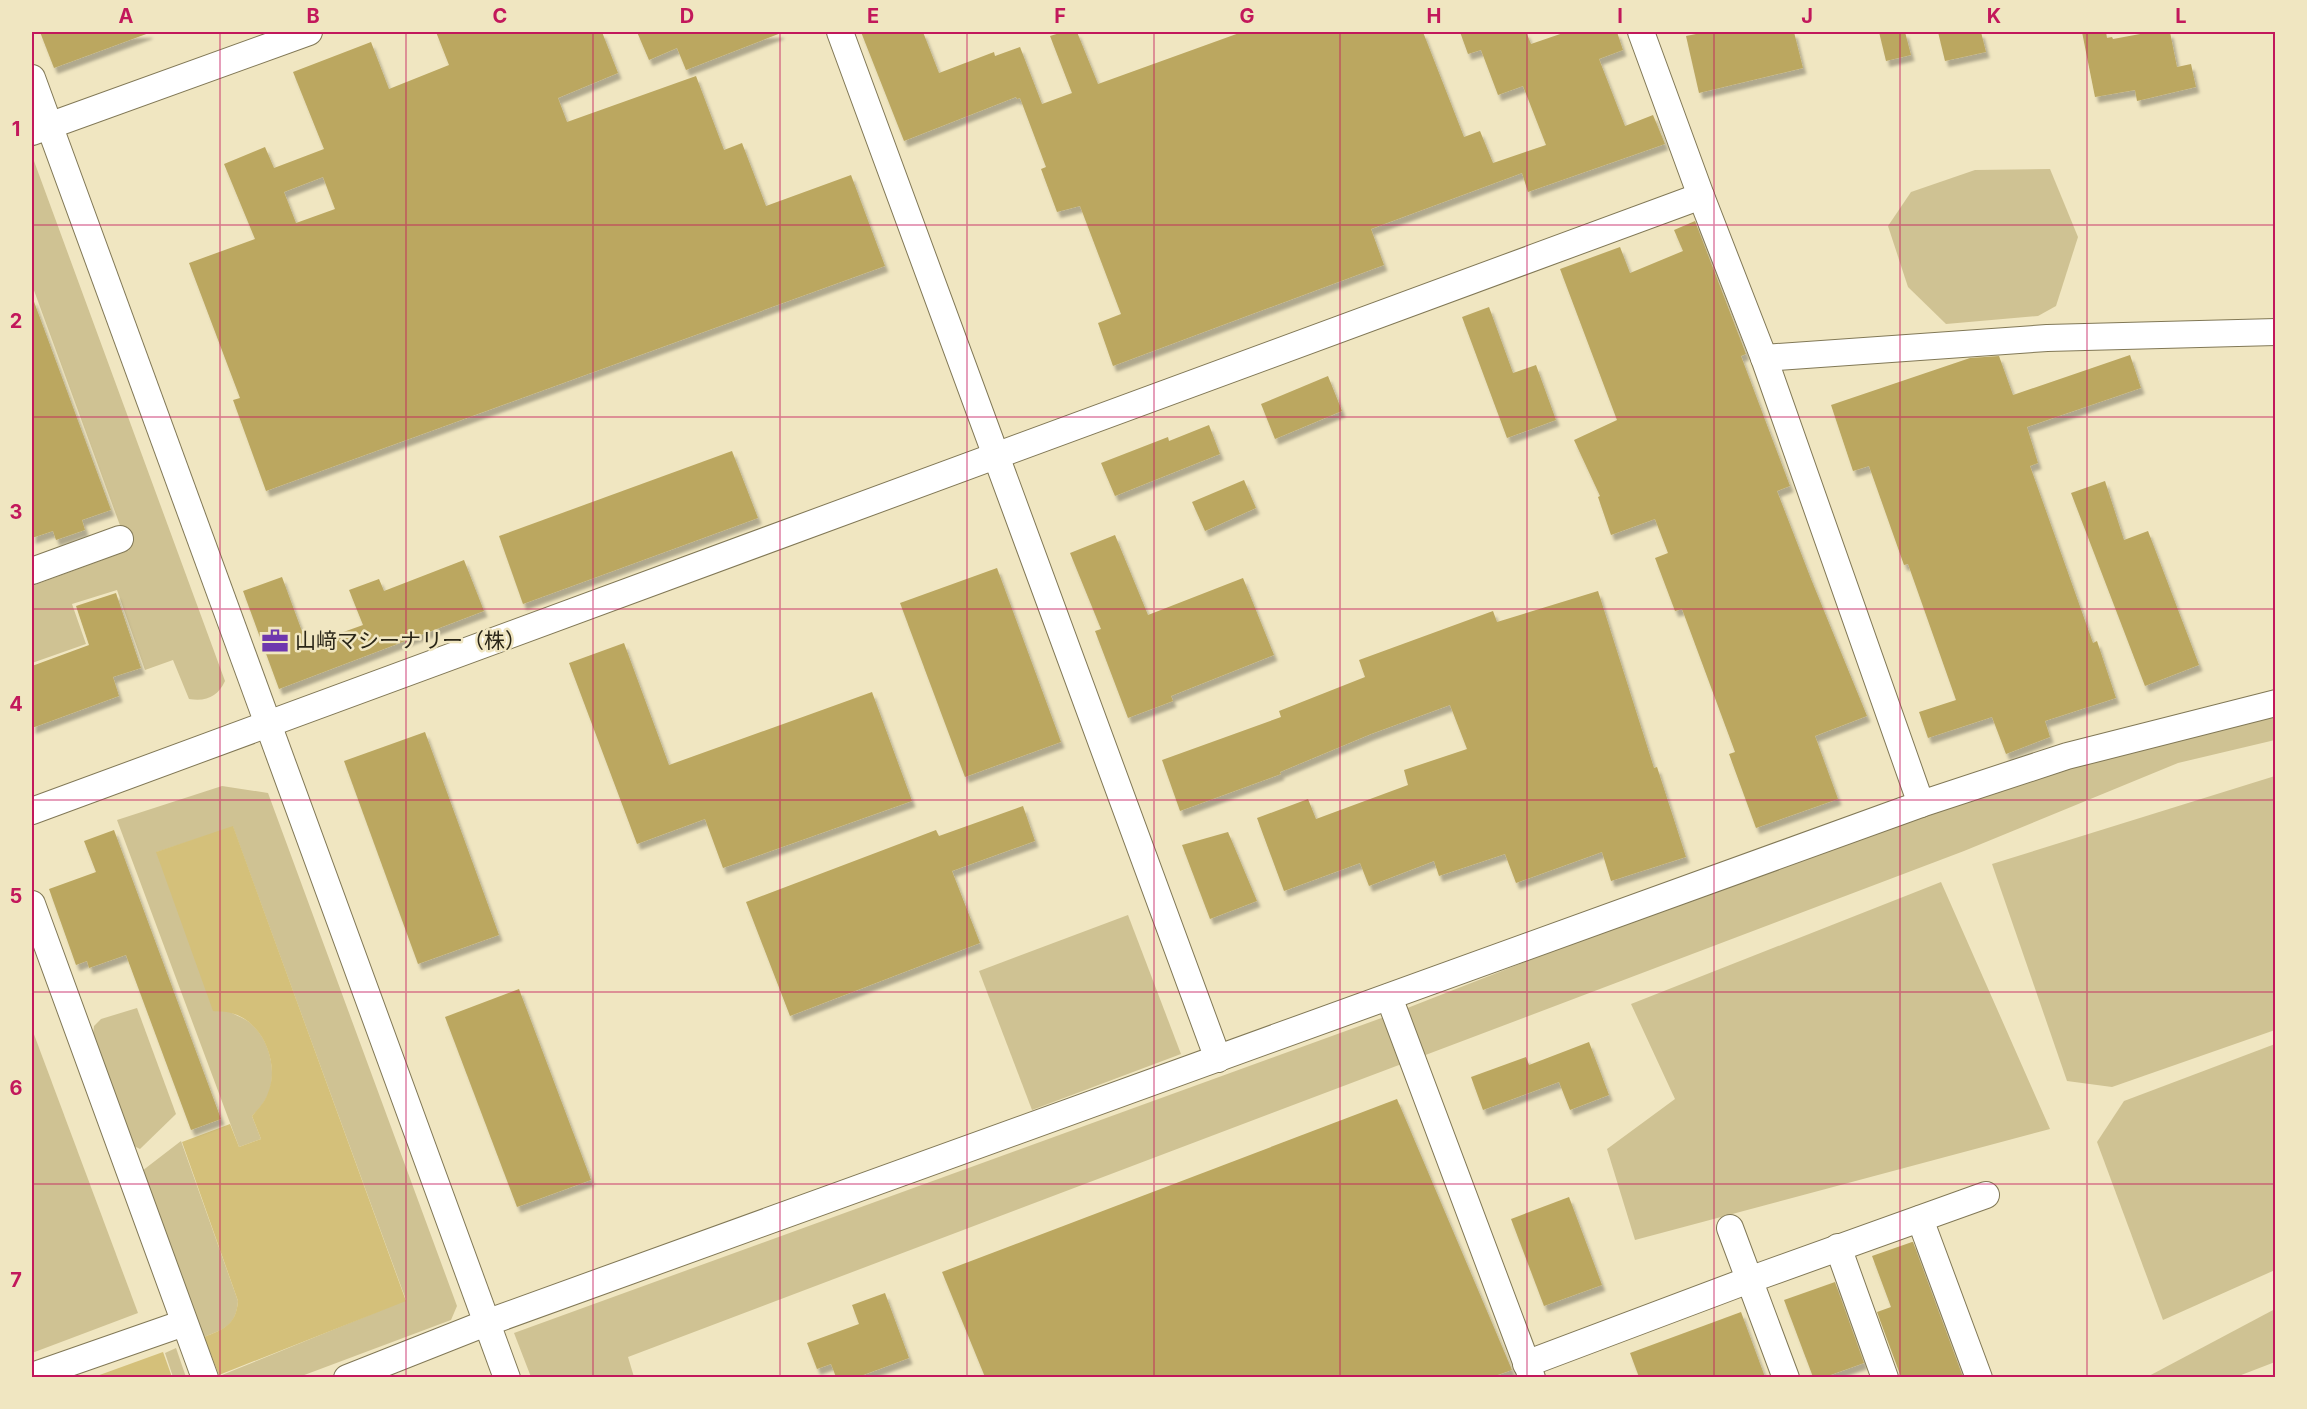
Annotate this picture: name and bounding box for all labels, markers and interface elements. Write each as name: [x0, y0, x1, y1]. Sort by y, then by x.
text: A: [119, 4, 134, 28]
text: B: [306, 4, 320, 28]
text: C: [493, 4, 507, 28]
text: D: [680, 4, 694, 28]
text: E: [867, 4, 879, 28]
text: F: [1054, 4, 1066, 28]
text: G: [1239, 4, 1255, 28]
text: H: [1427, 4, 1441, 28]
text: I: [1617, 4, 1623, 28]
text: J: [1801, 4, 1813, 28]
text: K: [1987, 4, 2001, 28]
text: L: [2175, 4, 2187, 28]
text: 1: [12, 117, 20, 141]
text: 2: [10, 309, 22, 333]
text: 3: [10, 500, 22, 524]
office icon: 山﨑マシーナリー（株）: [260, 626, 290, 656]
place label: 山﨑マシーナリー（株）: [295, 628, 526, 653]
text: 4: [9, 692, 23, 716]
text: 5: [10, 884, 22, 908]
text: 6: [10, 1076, 23, 1100]
text: 7: [10, 1268, 22, 1292]

